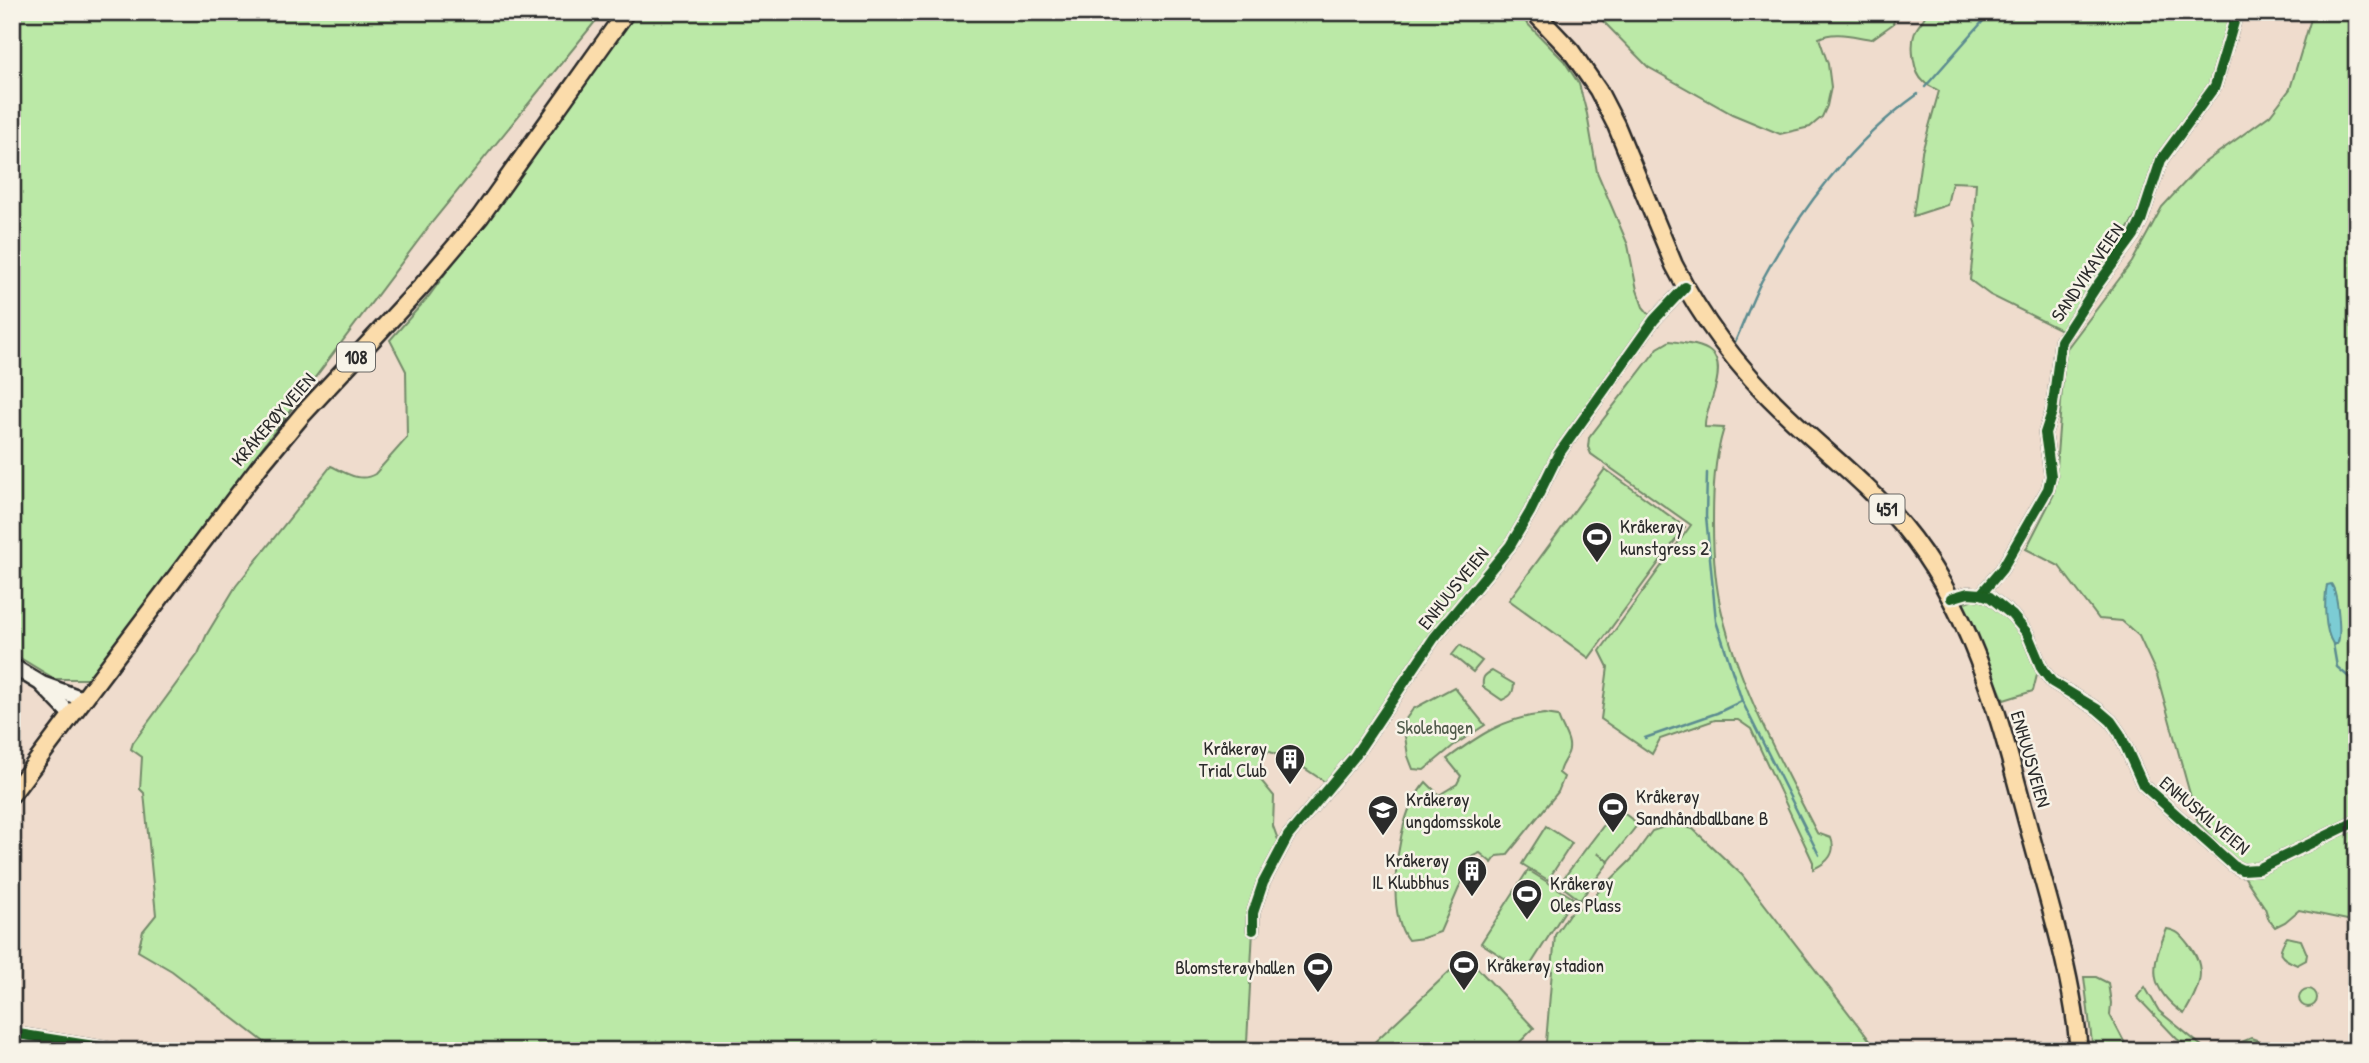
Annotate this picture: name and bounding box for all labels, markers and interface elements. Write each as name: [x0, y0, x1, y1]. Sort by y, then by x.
street label: SANDVIKAVEIEN: [2044, 218, 2130, 326]
road number: 108: [337, 342, 375, 372]
street label: KRÅKERØYVEIEN: [225, 367, 321, 471]
road number: 451: [1870, 494, 1904, 524]
place label: Kråkerøy kunstgress 2: [1620, 513, 1709, 561]
sports icon: Kråkerøy kunstgress 2: [1580, 520, 1614, 564]
street label: ENHUUSVEIEN: [1412, 541, 1494, 635]
street label: ENHUUSVEIEN: [2005, 708, 2057, 810]
park label: Skolehagen: [1397, 714, 1473, 740]
place label: Kråkerøy Trial Club: [1199, 735, 1267, 783]
building icon: Kråkerøy Trial Club: [1273, 742, 1307, 786]
street label: ENHUSKILVEIEN: [2154, 770, 2256, 860]
place label: Kråkerøy Sandhåndballbane B: [1636, 783, 1769, 831]
place label: Kråkerøy ungdomsskole: [1406, 786, 1502, 834]
sports icon: Kråkerøy Sandhåndballbane B: [1596, 790, 1630, 834]
school or university icon: Kråkerøy ungdomsskole: [1366, 793, 1400, 837]
place label: Kråkerøy IL Klubbhus: [1372, 847, 1449, 895]
building icon: Kråkerøy IL Klubbhus: [1455, 854, 1489, 898]
place label: Kråkerøy Oles Plass: [1550, 870, 1621, 918]
sports icon: Kråkerøy Oles Plass: [1510, 877, 1544, 921]
sports icon: Kråkerøy stadion: [1447, 948, 1481, 992]
sports icon: Blomsterøyhallen: [1301, 950, 1335, 994]
place label: Kråkerøy stadion: [1487, 952, 1604, 978]
place label: Blomsterøyhallen: [1175, 954, 1295, 980]

